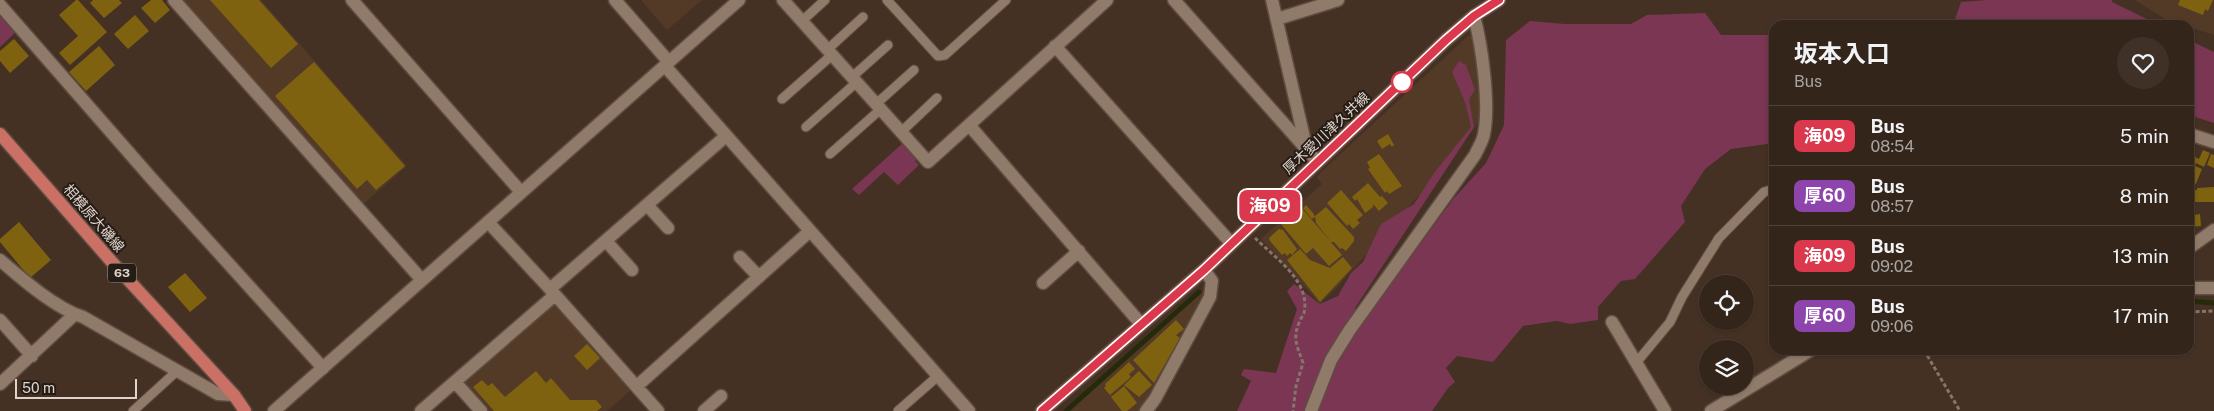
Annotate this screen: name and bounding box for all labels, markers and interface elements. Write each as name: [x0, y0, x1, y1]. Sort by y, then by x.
button: heart: [2117, 37, 2169, 89]
text: 坂本入口: [1794, 39, 1890, 67]
unlabelled marker: [1391, 71, 1413, 93]
text: Bus: [1794, 72, 1822, 91]
street label: 厚木愛川津久井線: [1280, 89, 1372, 177]
text: Bus: [1870, 115, 1905, 137]
text: 海09: [1804, 125, 1845, 146]
text: 5 min: [2120, 125, 2169, 147]
text: 08:54: [1870, 137, 1914, 156]
text: Bus: [1870, 175, 1905, 197]
street label: 相模原大磯線: [60, 181, 128, 255]
text: 厚60: [1804, 185, 1845, 206]
text: 8 min: [2120, 185, 2169, 207]
line badge: 海09: [1241, 190, 1299, 222]
text: 海09: [1249, 195, 1291, 216]
text: 08:57: [1870, 197, 1914, 216]
text: Bus: [1870, 235, 1905, 257]
text: 海09: [1804, 245, 1845, 266]
text: 13 min: [2112, 245, 2169, 267]
text: 09:02: [1870, 257, 1913, 276]
road number: 63: [108, 264, 136, 282]
map controls: [1699, 275, 1754, 395]
button: locate: [1699, 275, 1754, 330]
text: Bus: [1870, 295, 1905, 317]
text: 厚60: [1804, 305, 1845, 326]
text: 17 min: [2113, 305, 2169, 327]
text: 09:06: [1870, 317, 1913, 336]
button: layers: [1699, 340, 1754, 395]
scale bar: [15, 376, 138, 399]
text: 50 m: [22, 380, 55, 396]

